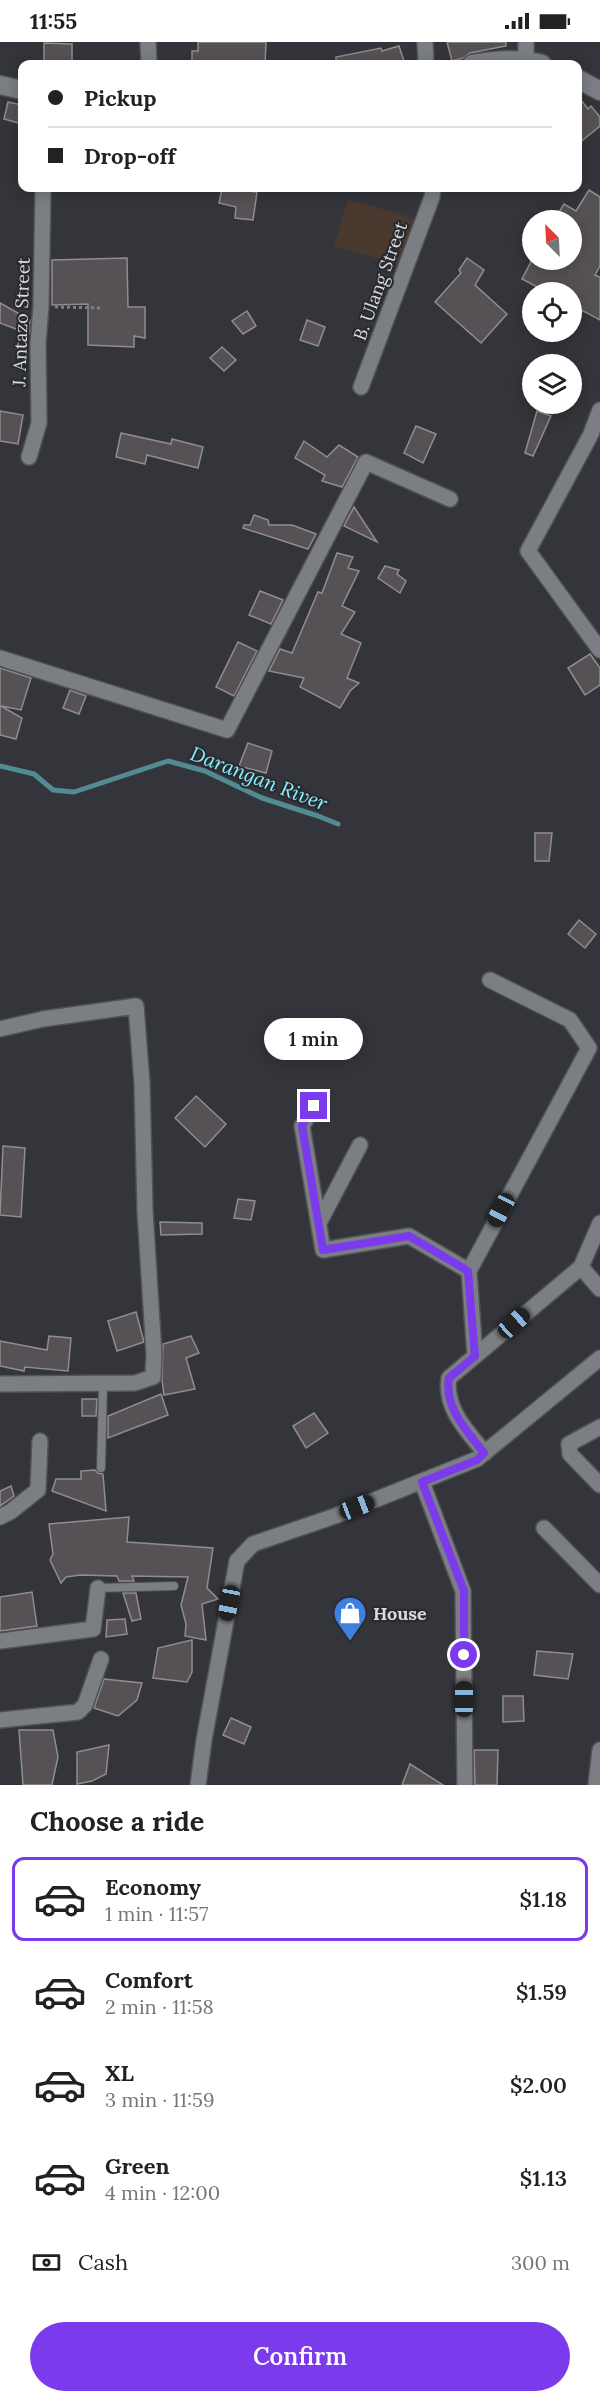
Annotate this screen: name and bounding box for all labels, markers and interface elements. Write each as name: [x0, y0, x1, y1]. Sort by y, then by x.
text: 11:55: [30, 7, 77, 35]
text: Pickup: [84, 84, 157, 112]
text: Drop-off: [84, 142, 176, 170]
north arrow: [522, 210, 582, 270]
map controls: [522, 210, 582, 414]
street label: B. Ulang Street: [348, 218, 412, 344]
street label: J. Antazo Street: [7, 257, 35, 388]
button: locate: [522, 282, 582, 342]
button: layers: [522, 354, 582, 414]
water label: Darangan River: [187, 740, 332, 816]
callout: 1 min: [264, 1019, 364, 1061]
text: 1 min: [288, 1026, 339, 1051]
route end: [300, 1092, 327, 1119]
car: [485, 1190, 517, 1230]
car: [495, 1304, 533, 1342]
car: [337, 1492, 377, 1522]
car: [217, 1584, 241, 1622]
shop icon: House: [332, 1595, 368, 1642]
place label: House: [373, 1602, 427, 1625]
route start: [450, 1641, 477, 1668]
car: [455, 1681, 473, 1717]
text: Choose a ride: [30, 1804, 204, 1838]
icon: car: [33, 1872, 87, 1926]
text: Economy: [105, 1873, 201, 1901]
text: $1.18: [520, 1885, 567, 1913]
text: 1 min · 11:57: [105, 1901, 208, 1926]
icon: car: [33, 1965, 87, 2019]
text: Comfort: [105, 1966, 193, 1994]
text: $1.59: [516, 1978, 567, 2006]
text: 2 min · 11:58: [105, 1994, 214, 2019]
icon: car: [33, 2058, 87, 2112]
text: XL: [105, 2059, 134, 2087]
text: $2.00: [510, 2071, 567, 2099]
text: 3 min · 11:59: [105, 2087, 215, 2112]
icon: car: [33, 2151, 87, 2205]
text: Green: [105, 2152, 170, 2180]
text: $1.13: [520, 2164, 567, 2192]
text: 4 min · 12:00: [105, 2180, 220, 2205]
icon: cash: [30, 2246, 63, 2279]
text: Cash: [78, 2248, 128, 2276]
text: 300 m: [511, 2250, 570, 2275]
button: Confirm: [30, 2322, 570, 2391]

